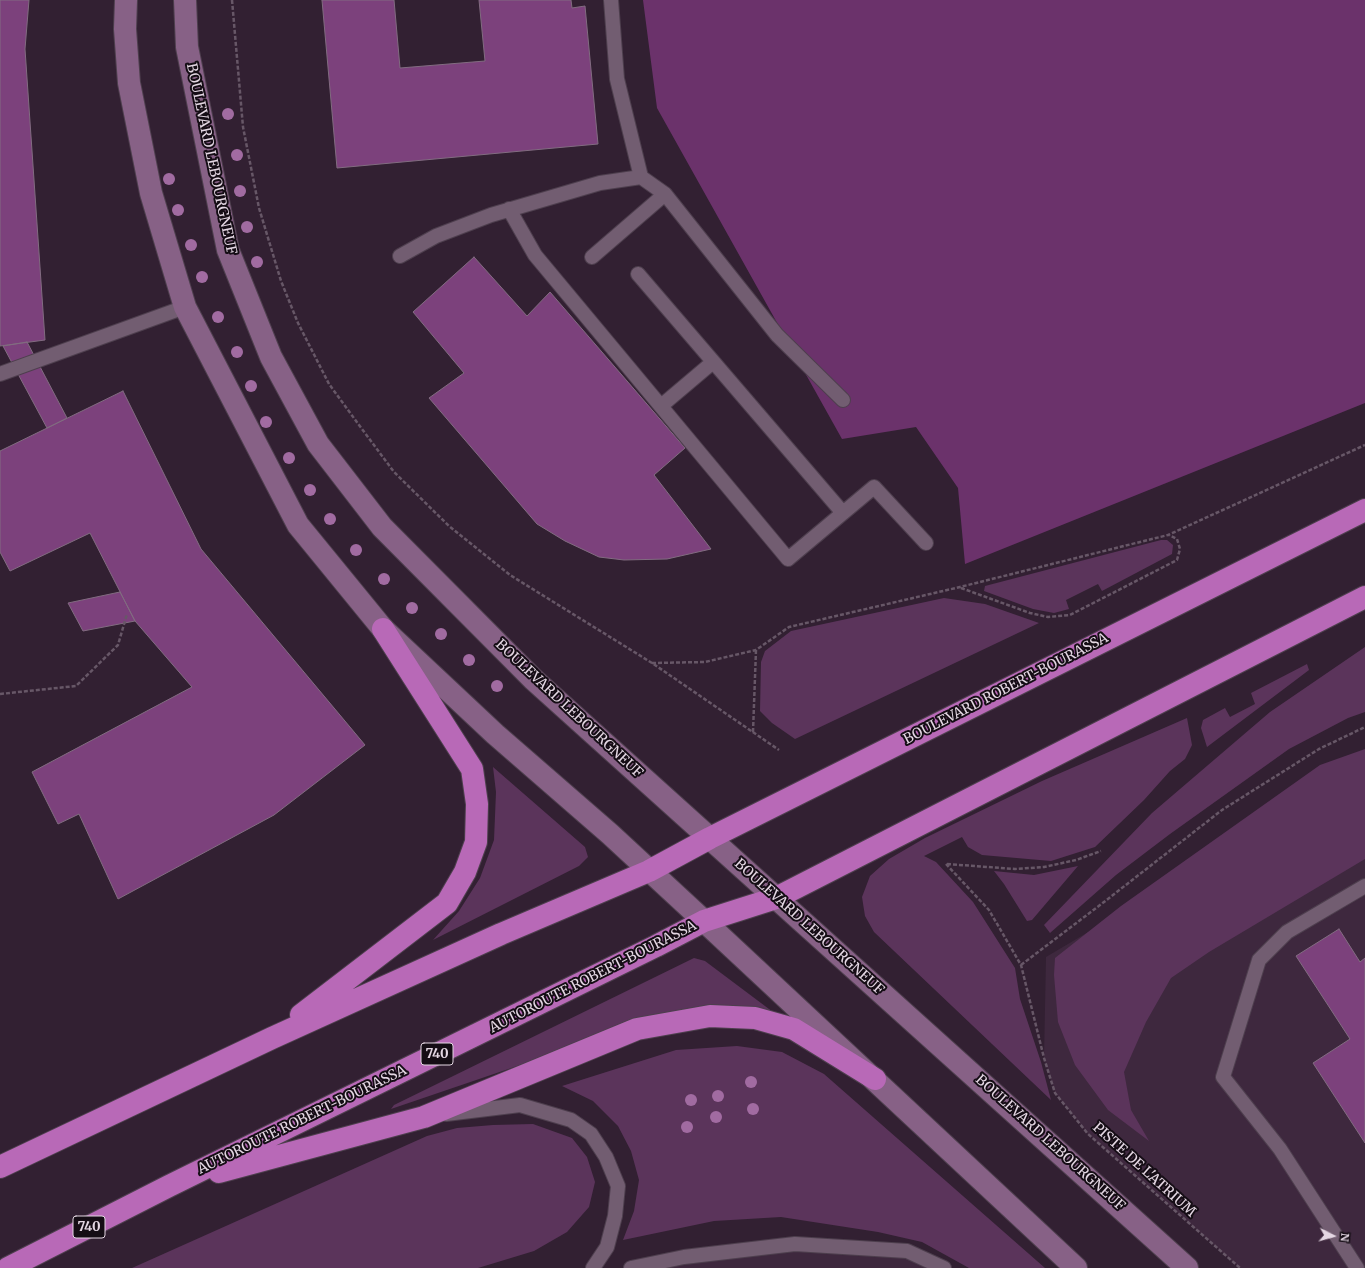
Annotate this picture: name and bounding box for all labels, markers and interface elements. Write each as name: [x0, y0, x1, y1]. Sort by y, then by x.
street label: BOULEVARD LEBOURGNEUF: [182, 62, 240, 256]
street label: BOULEVARD ROBERT-BOURASSA: [901, 630, 1111, 748]
street label: BOULEVARD LEBOURGNEUF: [492, 636, 646, 782]
street label: BOULEVARD LEBOURGNEUF: [731, 855, 887, 999]
street label: AUTOROUTE ROBERT-BOURASSA: [487, 917, 699, 1037]
road number: 740: [421, 1043, 453, 1065]
street label: AUTOROUTE ROBERT-BOURASSA: [195, 1062, 409, 1178]
street label: BOULEVARD LEBOURGNEUF: [972, 1071, 1128, 1215]
street label: PISTE DE L'ATRIUM: [1089, 1119, 1199, 1221]
road number: 740: [73, 1216, 105, 1238]
north arrow: [1313, 1216, 1353, 1256]
text: N: [1338, 1232, 1352, 1242]

